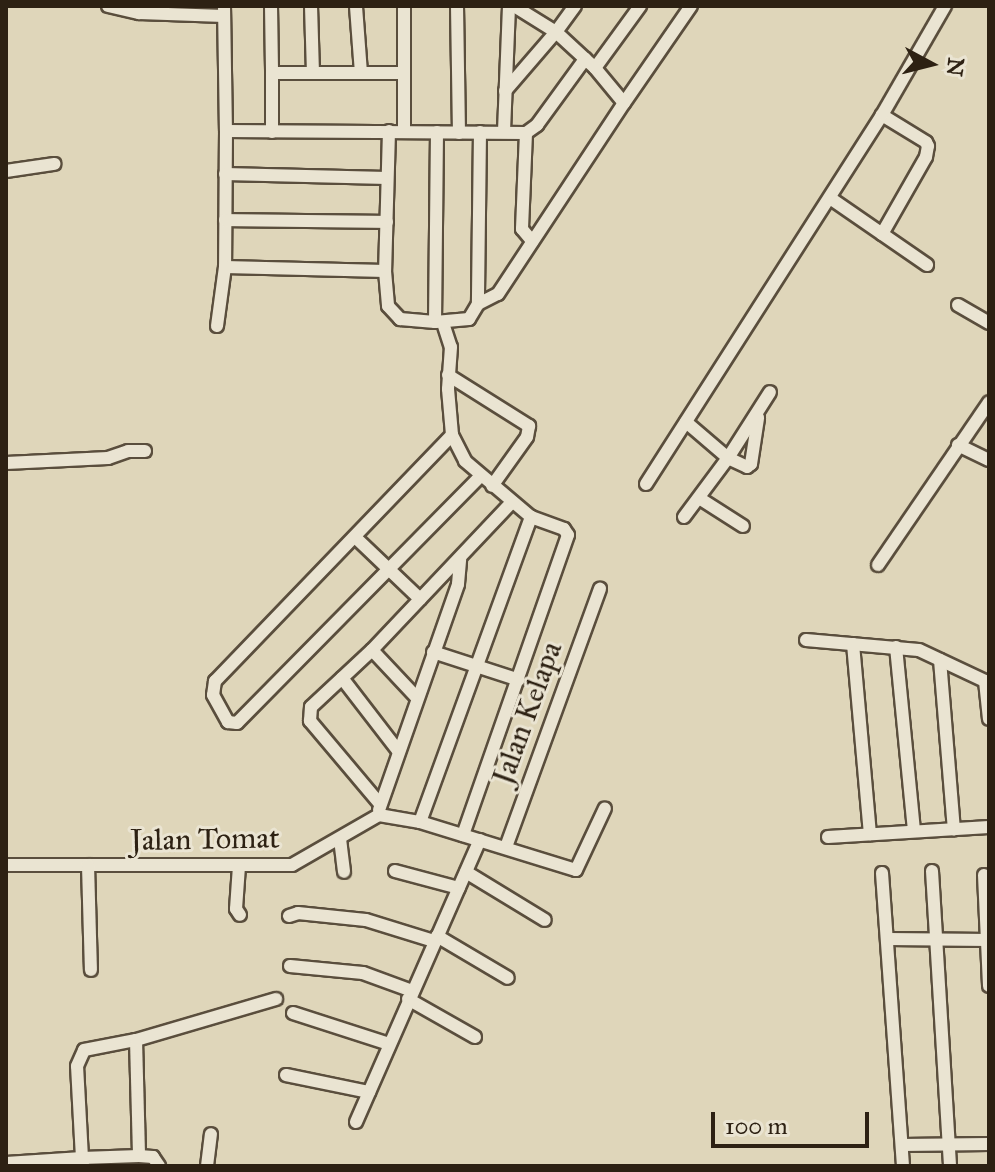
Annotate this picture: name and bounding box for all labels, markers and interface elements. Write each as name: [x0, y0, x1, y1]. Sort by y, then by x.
north arrow: [891, 24, 971, 104]
text: N: [941, 56, 970, 78]
street label: Jalan Kelapa: [485, 637, 569, 789]
street label: Jalan Tomat: [130, 820, 280, 858]
scale bar: [715, 1096, 873, 1146]
text: 100 m: [725, 1111, 788, 1141]

